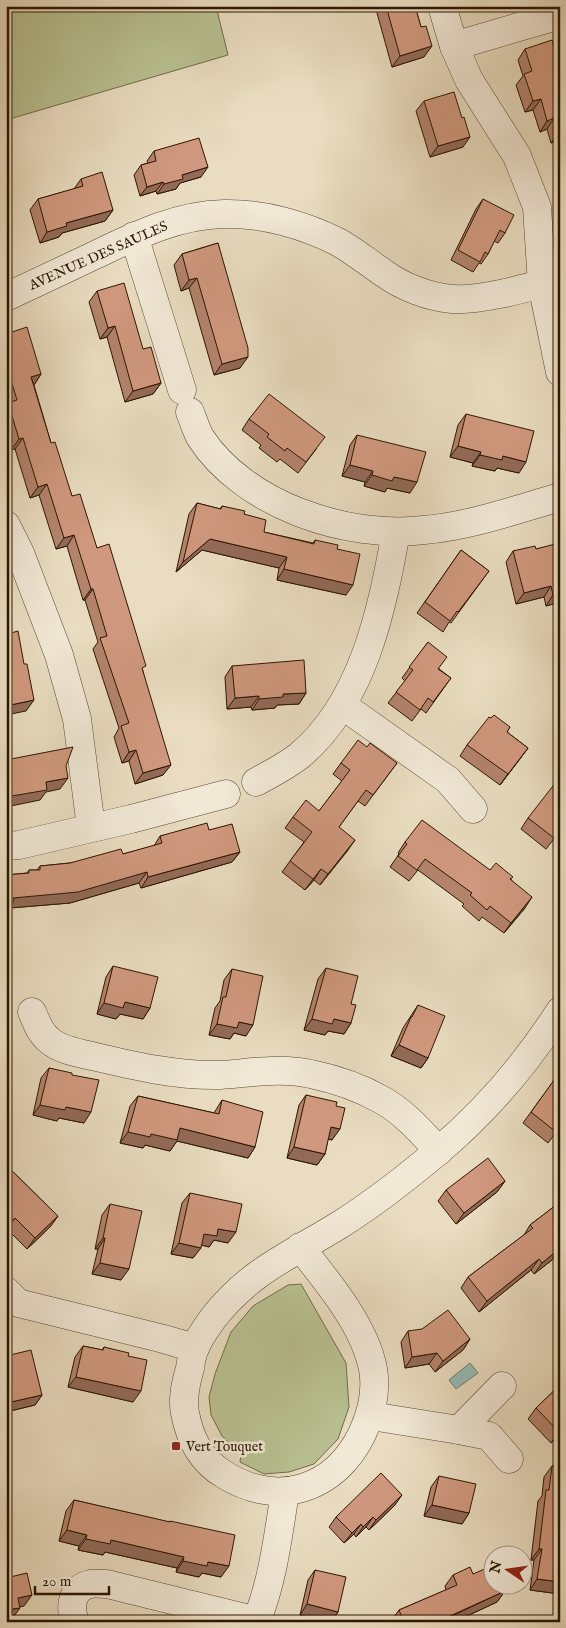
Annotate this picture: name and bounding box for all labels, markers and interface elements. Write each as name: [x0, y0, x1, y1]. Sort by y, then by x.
street label: AVENUE DES SAULES: [25, 217, 171, 295]
place label: Vert Touquet: [185, 1438, 263, 1456]
marker: Vert Touquet: [170, 1440, 182, 1452]
north arrow: [484, 1546, 534, 1596]
text: N: [486, 1559, 506, 1576]
scale bar: [35, 1563, 109, 1595]
text: 20 m: [42, 1572, 72, 1591]

